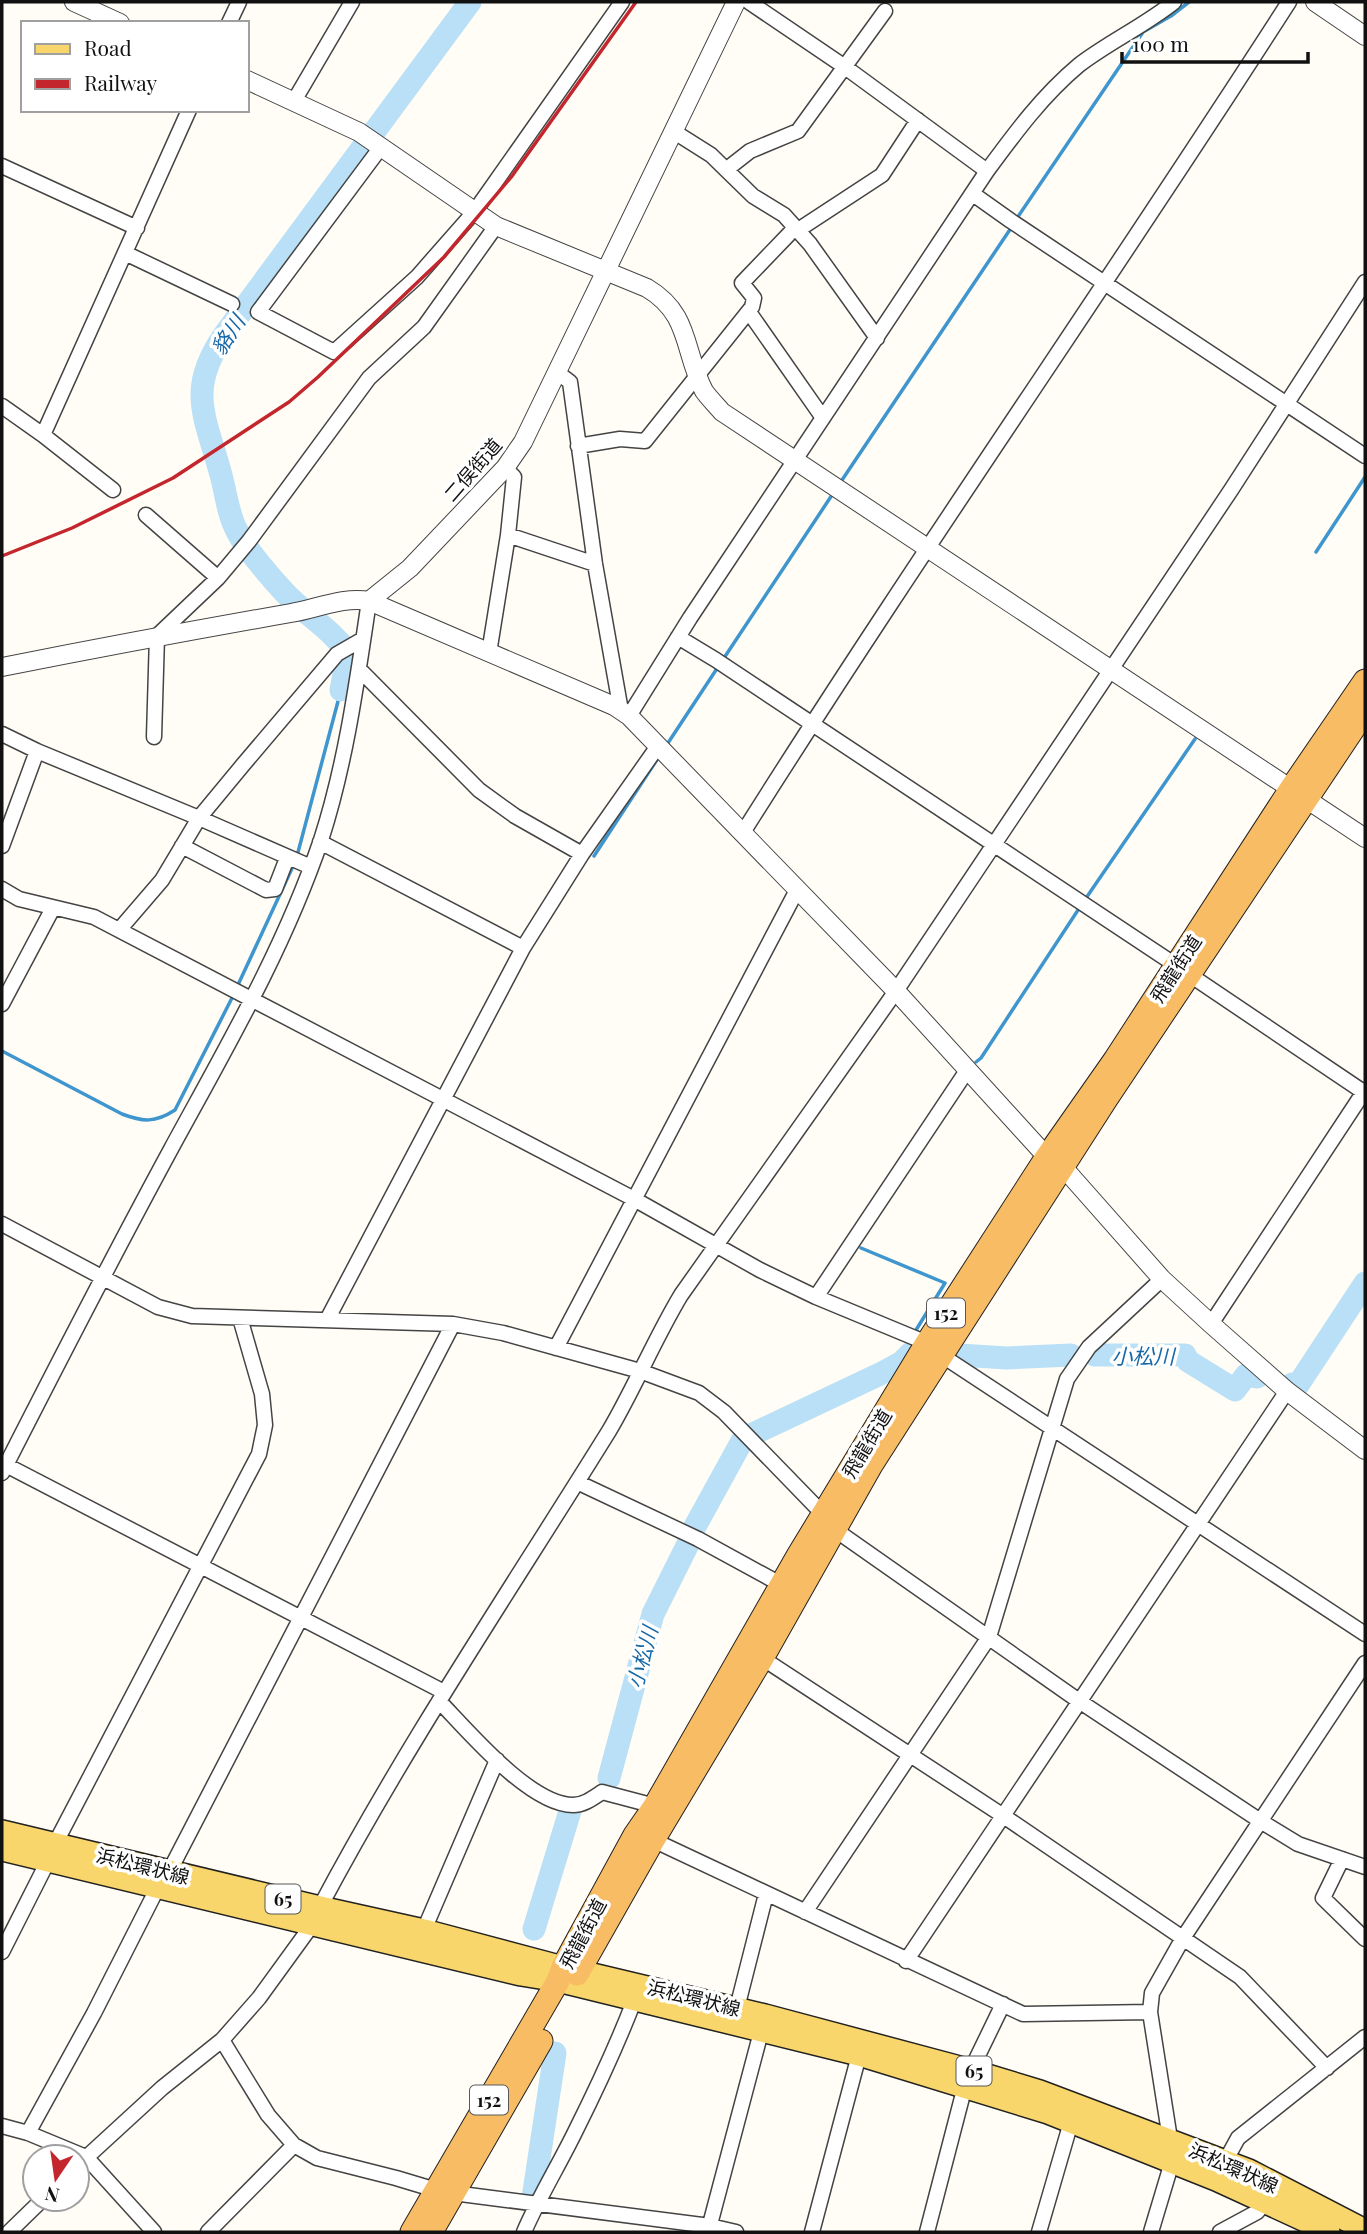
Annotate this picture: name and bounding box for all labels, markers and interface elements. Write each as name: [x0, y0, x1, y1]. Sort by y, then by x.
legend: [21, 21, 248, 112]
scale bar: [1122, 21, 1308, 65]
text: 100 m: [1132, 29, 1189, 57]
text: Road: [84, 33, 132, 61]
text: Railway: [84, 68, 158, 96]
water label: 貉川: [204, 307, 251, 359]
street label: 二俣街道: [437, 432, 507, 506]
street label: 飛龍街道: [1143, 929, 1207, 1007]
road number: 152: [927, 1298, 965, 1328]
water label: 小松川: [1112, 1341, 1176, 1369]
street label: 飛龍街道: [835, 1404, 897, 1482]
water label: 小松川: [619, 1621, 663, 1691]
street label: 浜松環状線: [94, 1841, 192, 1889]
road number: 65: [266, 1884, 300, 1913]
street label: 飛龍街道: [553, 1893, 611, 1973]
street label: 浜松環状線: [645, 1973, 743, 2021]
road number: 65: [956, 2056, 992, 2085]
road number: 152: [470, 2086, 508, 2114]
street label: 浜松環状線: [1185, 2136, 1283, 2198]
north arrow: [21, 2143, 91, 2213]
text: N: [42, 2181, 62, 2210]

